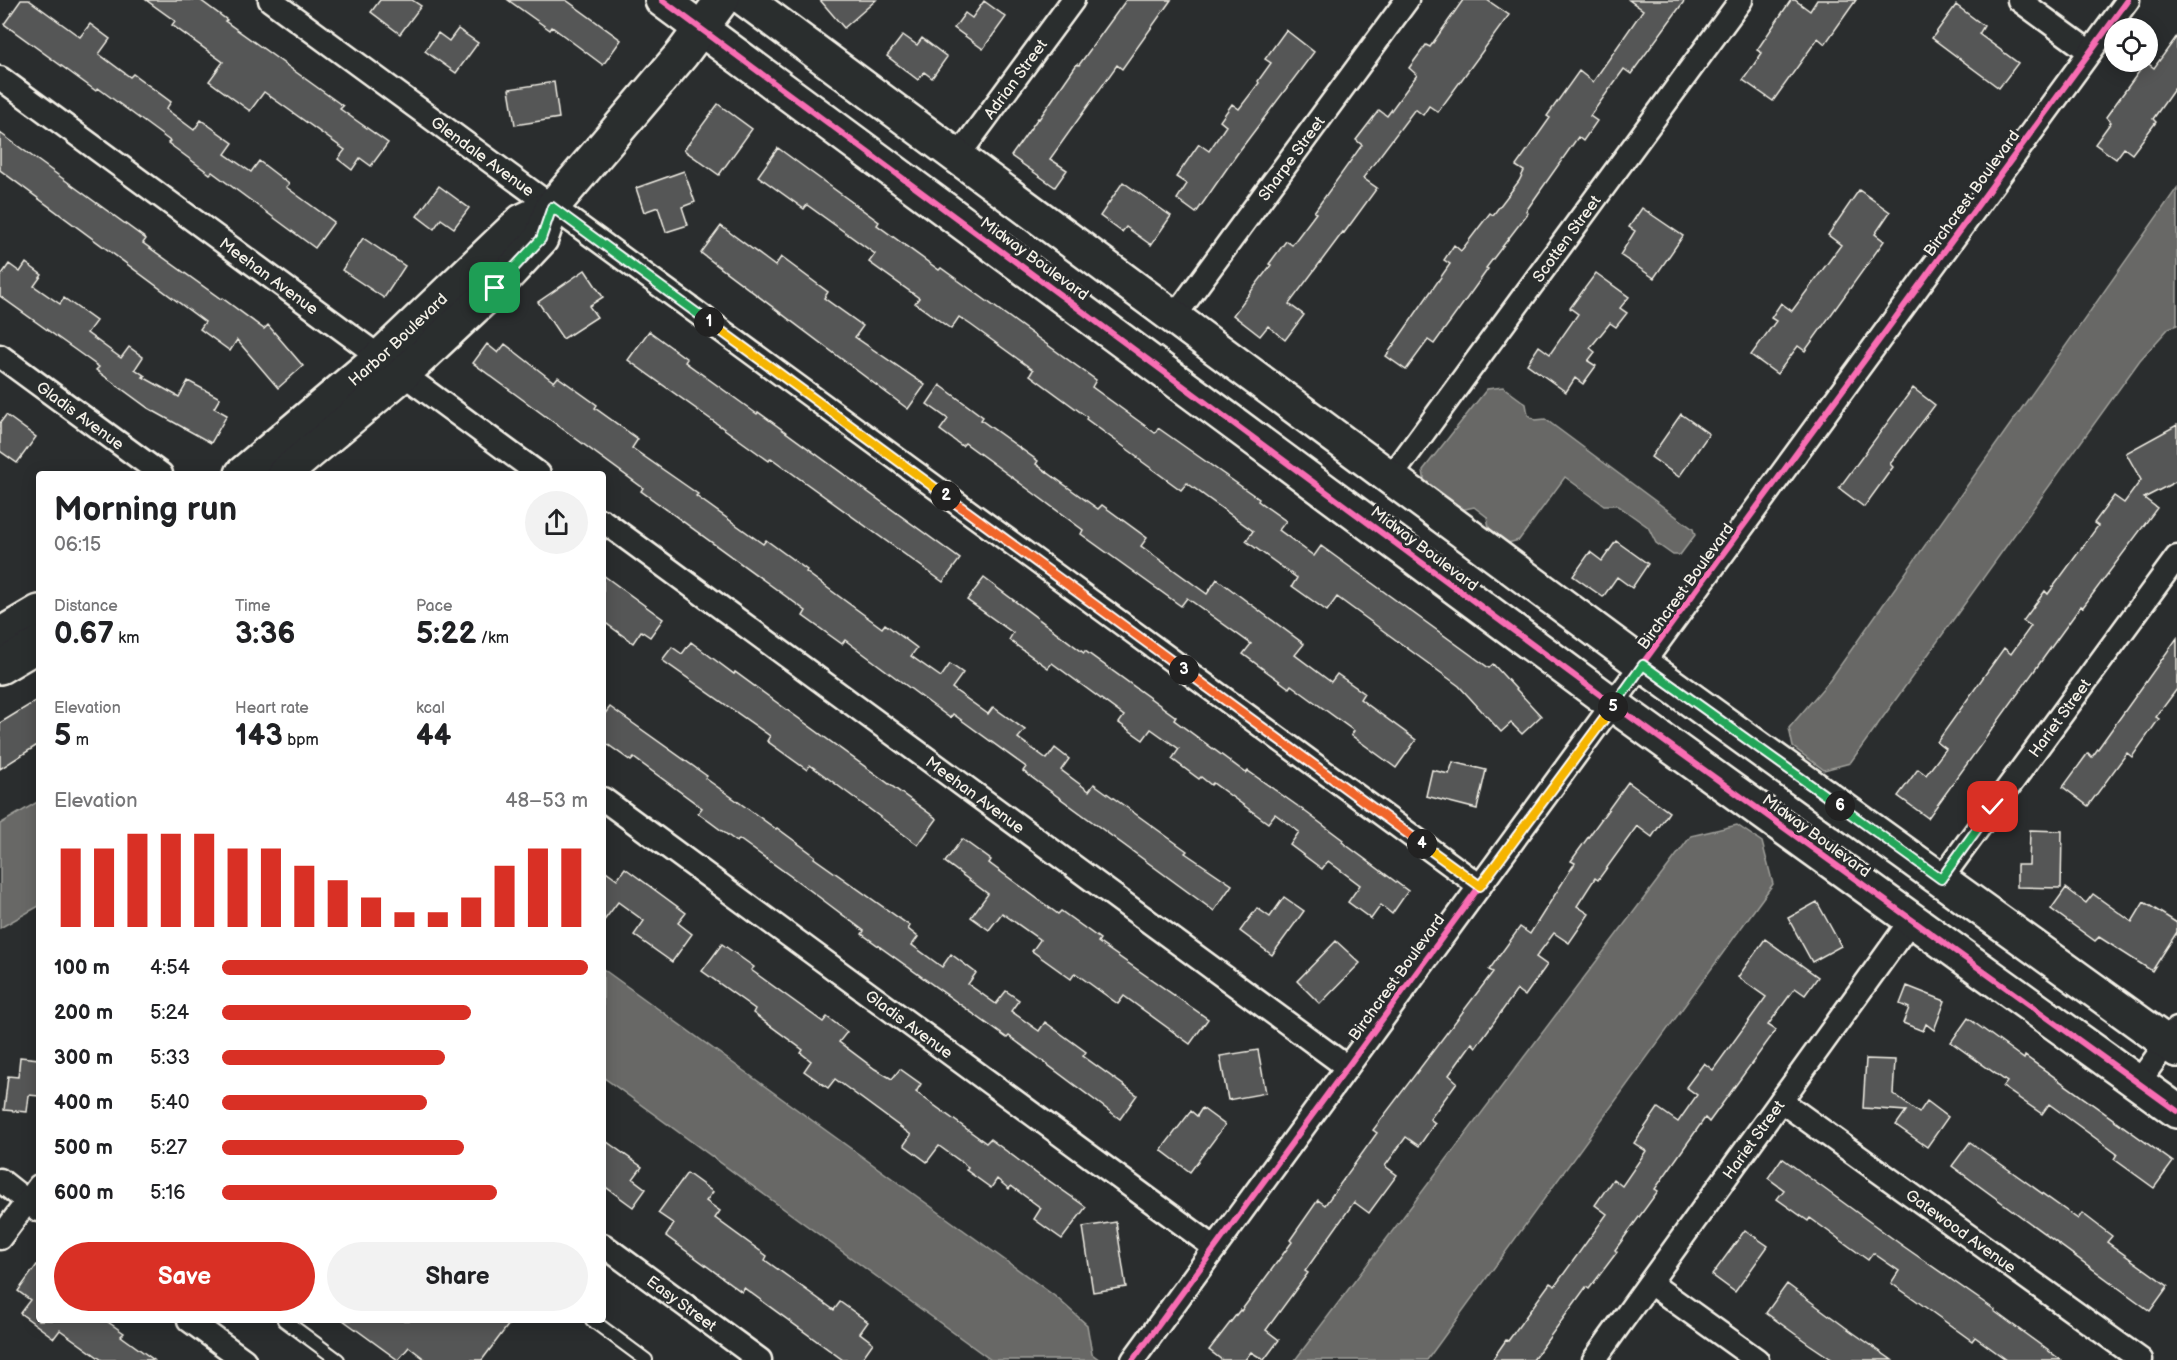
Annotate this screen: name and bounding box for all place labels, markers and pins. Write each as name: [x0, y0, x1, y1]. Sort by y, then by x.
pin: [469, 262, 520, 313]
pin: 1: [694, 307, 724, 337]
pin: 2: [931, 481, 961, 511]
pin: 3: [1169, 655, 1199, 685]
pin: 5: [1598, 692, 1628, 722]
pin: [1967, 781, 2018, 832]
pin: 6: [1825, 791, 1855, 821]
pin: 4: [1407, 829, 1437, 859]

